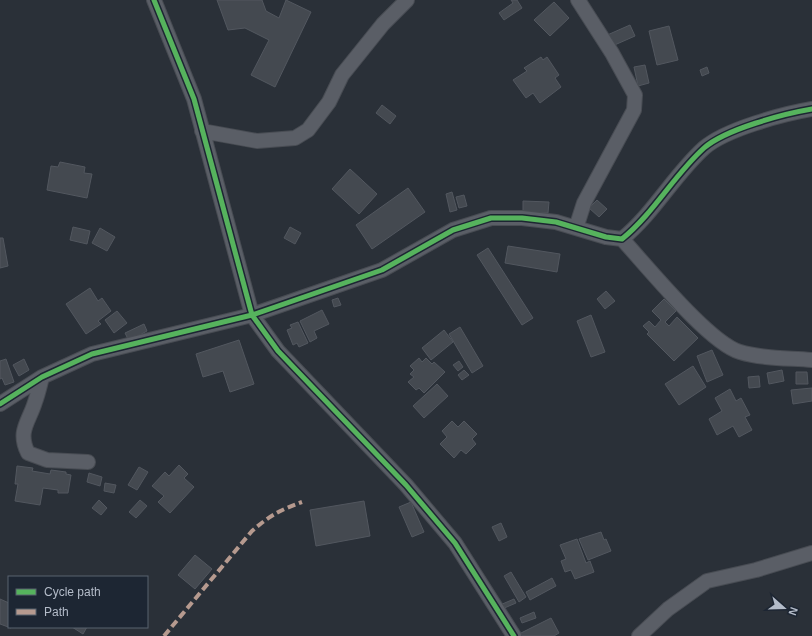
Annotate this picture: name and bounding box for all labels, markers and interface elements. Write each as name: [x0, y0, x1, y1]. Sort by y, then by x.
legend: [8, 576, 148, 628]
text: Cycle path: [44, 585, 101, 599]
north arrow: [764, 588, 804, 628]
text: Path: [44, 605, 69, 619]
text: N: [786, 606, 800, 617]

